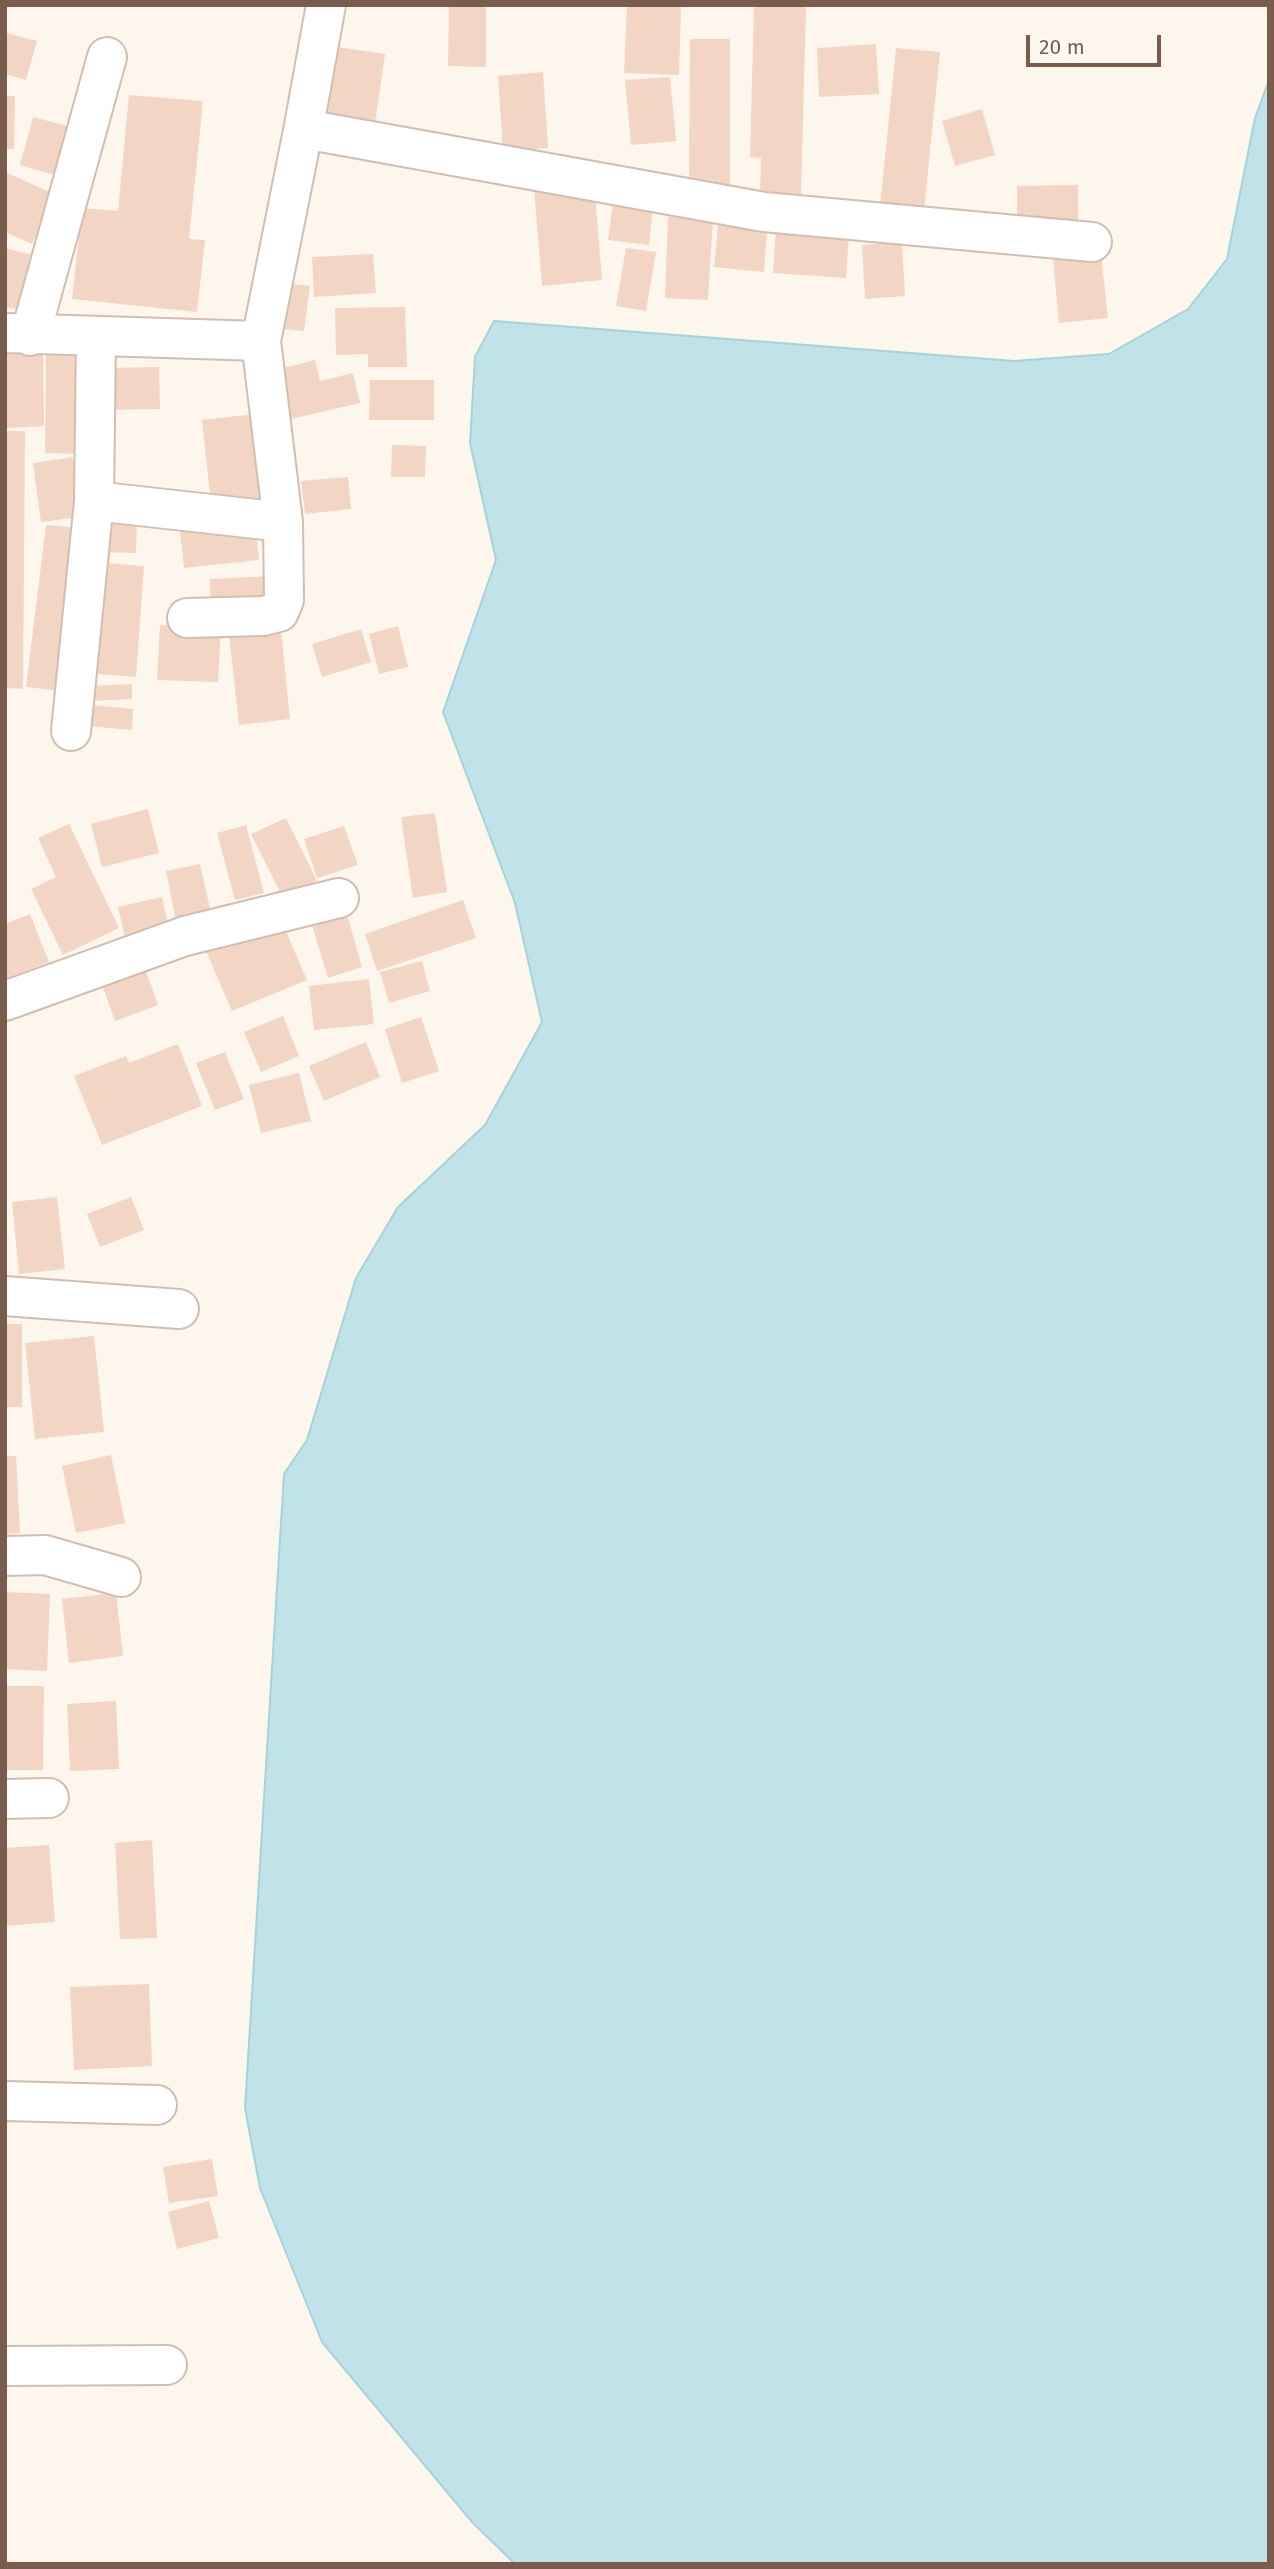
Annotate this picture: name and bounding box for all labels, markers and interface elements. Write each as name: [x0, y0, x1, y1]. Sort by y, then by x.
scale bar: [1029, 21, 1164, 65]
text: 20 m: [1039, 34, 1085, 60]

